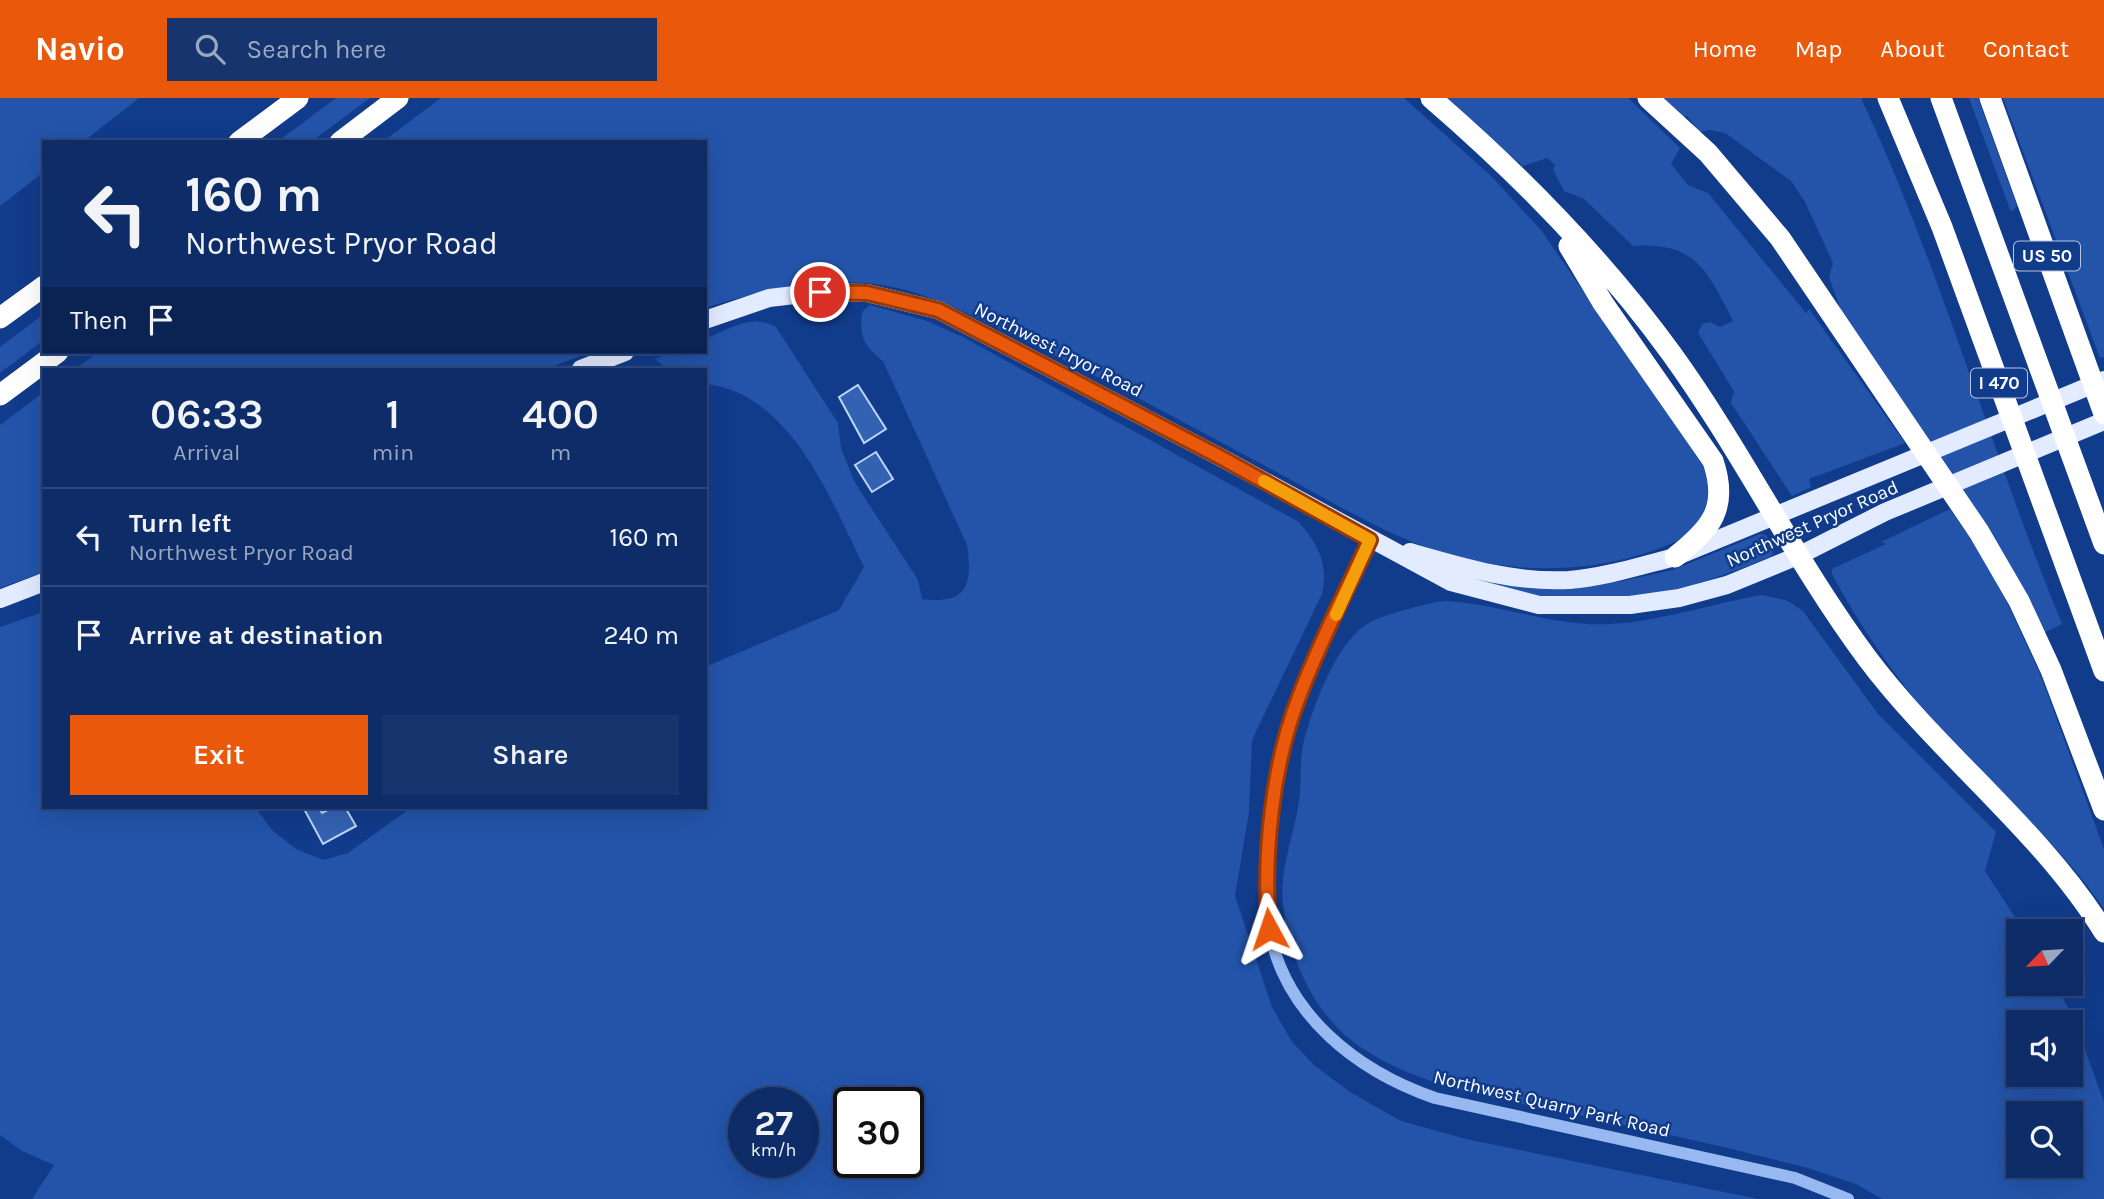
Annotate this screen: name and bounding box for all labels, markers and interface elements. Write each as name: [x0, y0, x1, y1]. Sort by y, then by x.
search box: [167, 18, 657, 81]
text: Navio: [35, 30, 125, 68]
icon: search: [191, 30, 229, 68]
text: Search here: [247, 34, 386, 65]
text: Home: [1693, 35, 1757, 63]
text: Map: [1795, 35, 1842, 63]
text: About: [1880, 35, 1945, 63]
text: Contact: [1983, 35, 2069, 63]
text: 160 m: [185, 166, 322, 223]
icon: left: [70, 168, 161, 259]
text: Northwest Pryor Road: [185, 225, 498, 262]
road number: US 50: [2014, 242, 2080, 271]
pin: [790, 262, 850, 322]
icon: arrive: [801, 273, 839, 311]
street label: Northwest Pryor Road: [971, 298, 1146, 402]
icon: arrive: [142, 301, 180, 339]
text: Then: [70, 305, 128, 336]
road number: I 470: [1971, 368, 2027, 398]
text: 06:33: [150, 389, 264, 439]
text: 1: [386, 389, 400, 439]
text: 400: [522, 389, 599, 439]
text: Arrival: [173, 439, 241, 466]
text: min: [372, 439, 414, 466]
text: m: [550, 439, 571, 466]
street label: Northwest Pryor Road: [1723, 476, 1902, 572]
text: Turn left: [129, 508, 231, 539]
icon: left: [70, 518, 108, 556]
text: 160 m: [610, 522, 679, 553]
text: Northwest Pryor Road: [129, 539, 354, 566]
icon: arrive: [70, 616, 108, 654]
text: Arrive at destination: [129, 620, 383, 651]
text: 240 m: [603, 620, 679, 651]
button: Exit: [70, 715, 368, 795]
button: Share: [382, 715, 679, 795]
position arrow: [1232, 892, 1306, 966]
north arrow: [2006, 919, 2082, 996]
map controls: [2006, 919, 2083, 1178]
button: sound: [2006, 1010, 2083, 1087]
street label: Northwest Quarry Park Road: [1431, 1066, 1672, 1142]
speed limit sign: 30: [833, 1087, 924, 1178]
button: search: [2006, 1101, 2083, 1178]
text: 27: [754, 1103, 793, 1144]
text: km/h: [751, 1139, 796, 1161]

